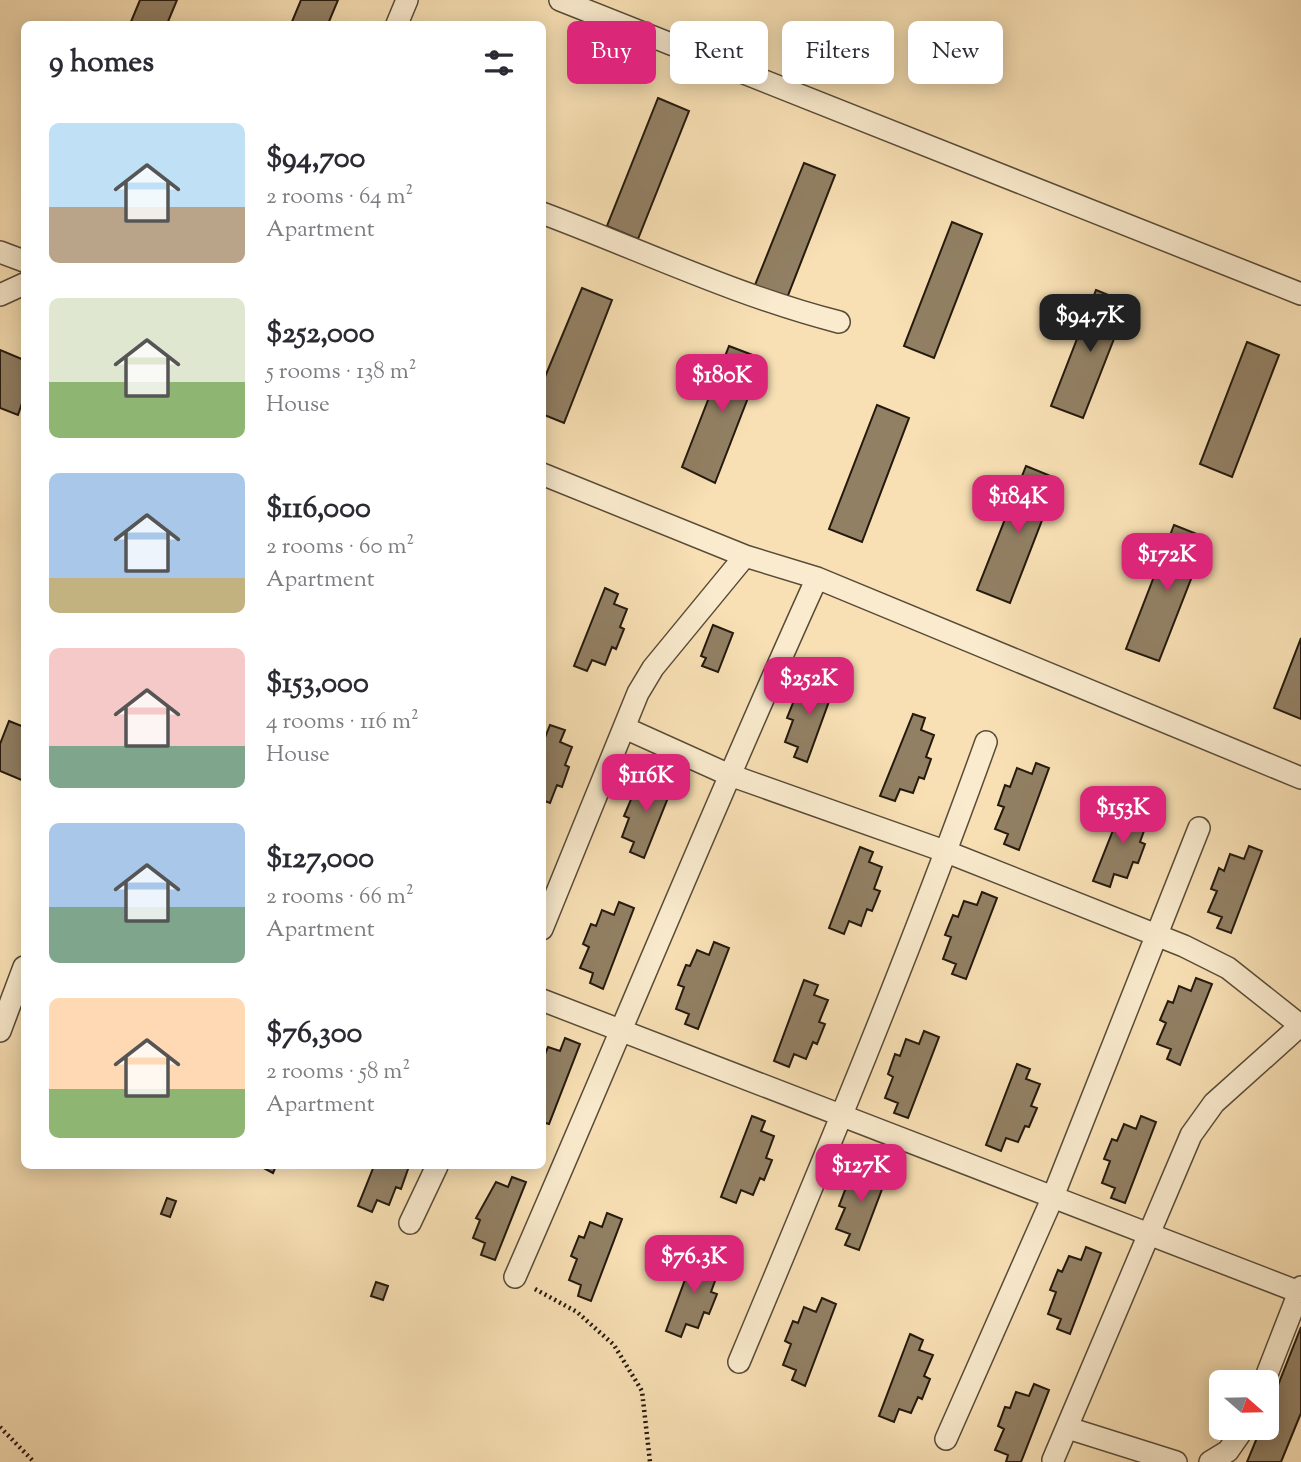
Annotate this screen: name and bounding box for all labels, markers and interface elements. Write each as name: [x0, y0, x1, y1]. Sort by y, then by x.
chip: Buy: [567, 21, 656, 84]
chip: Rent: [670, 21, 768, 84]
chip: Filters: [782, 21, 894, 84]
chip: New: [908, 21, 1003, 84]
text: 9 homes: [49, 42, 154, 85]
icon: filters: [480, 44, 518, 82]
text: $94,700: [266, 138, 365, 181]
icon: home: [105, 151, 189, 235]
text: 2 rooms · 64 m²: [266, 181, 413, 214]
text: Apartment: [266, 214, 375, 247]
pin: $94.7K: [1033, 294, 1147, 354]
text: $94.7K: [1056, 300, 1125, 333]
text: $252,000: [266, 313, 375, 356]
icon: home: [105, 326, 189, 410]
pin: $180K: [673, 354, 771, 414]
text: 5 rooms · 138 m²: [266, 356, 417, 389]
text: $180K: [692, 360, 752, 393]
text: House: [266, 389, 330, 422]
pin: $184K: [969, 476, 1067, 535]
text: $184K: [988, 481, 1048, 514]
text: $116,000: [266, 488, 371, 531]
icon: home: [105, 501, 189, 585]
text: 2 rooms · 60 m²: [266, 531, 414, 564]
pin: $172K: [1118, 534, 1216, 593]
text: $172K: [1138, 539, 1196, 572]
text: Apartment: [266, 564, 375, 597]
pin: $252K: [760, 658, 858, 717]
text: $153,000: [266, 663, 369, 706]
text: $252K: [780, 663, 838, 696]
icon: home: [105, 676, 189, 760]
text: 4 rooms · 116 m²: [266, 706, 419, 739]
text: House: [266, 739, 330, 772]
pin: $116K: [597, 754, 695, 814]
text: $116K: [618, 760, 674, 793]
pin: $153K: [1074, 786, 1172, 846]
text: $153K: [1096, 792, 1150, 825]
text: $127,000: [266, 838, 374, 881]
icon: home: [105, 851, 189, 935]
text: 2 rooms · 66 m²: [266, 881, 414, 914]
text: Apartment: [266, 914, 375, 947]
text: $76,300: [266, 1013, 362, 1056]
icon: home: [105, 1026, 189, 1110]
text: 2 rooms · 58 m²: [266, 1056, 410, 1089]
text: Apartment: [266, 1089, 375, 1122]
pin: $127K: [812, 1144, 910, 1204]
text: $127K: [831, 1150, 891, 1183]
pin: $76.3K: [637, 1236, 751, 1295]
text: $76.3K: [661, 1241, 727, 1274]
north arrow: [1209, 1370, 1279, 1440]
map controls: [1209, 1370, 1279, 1440]

